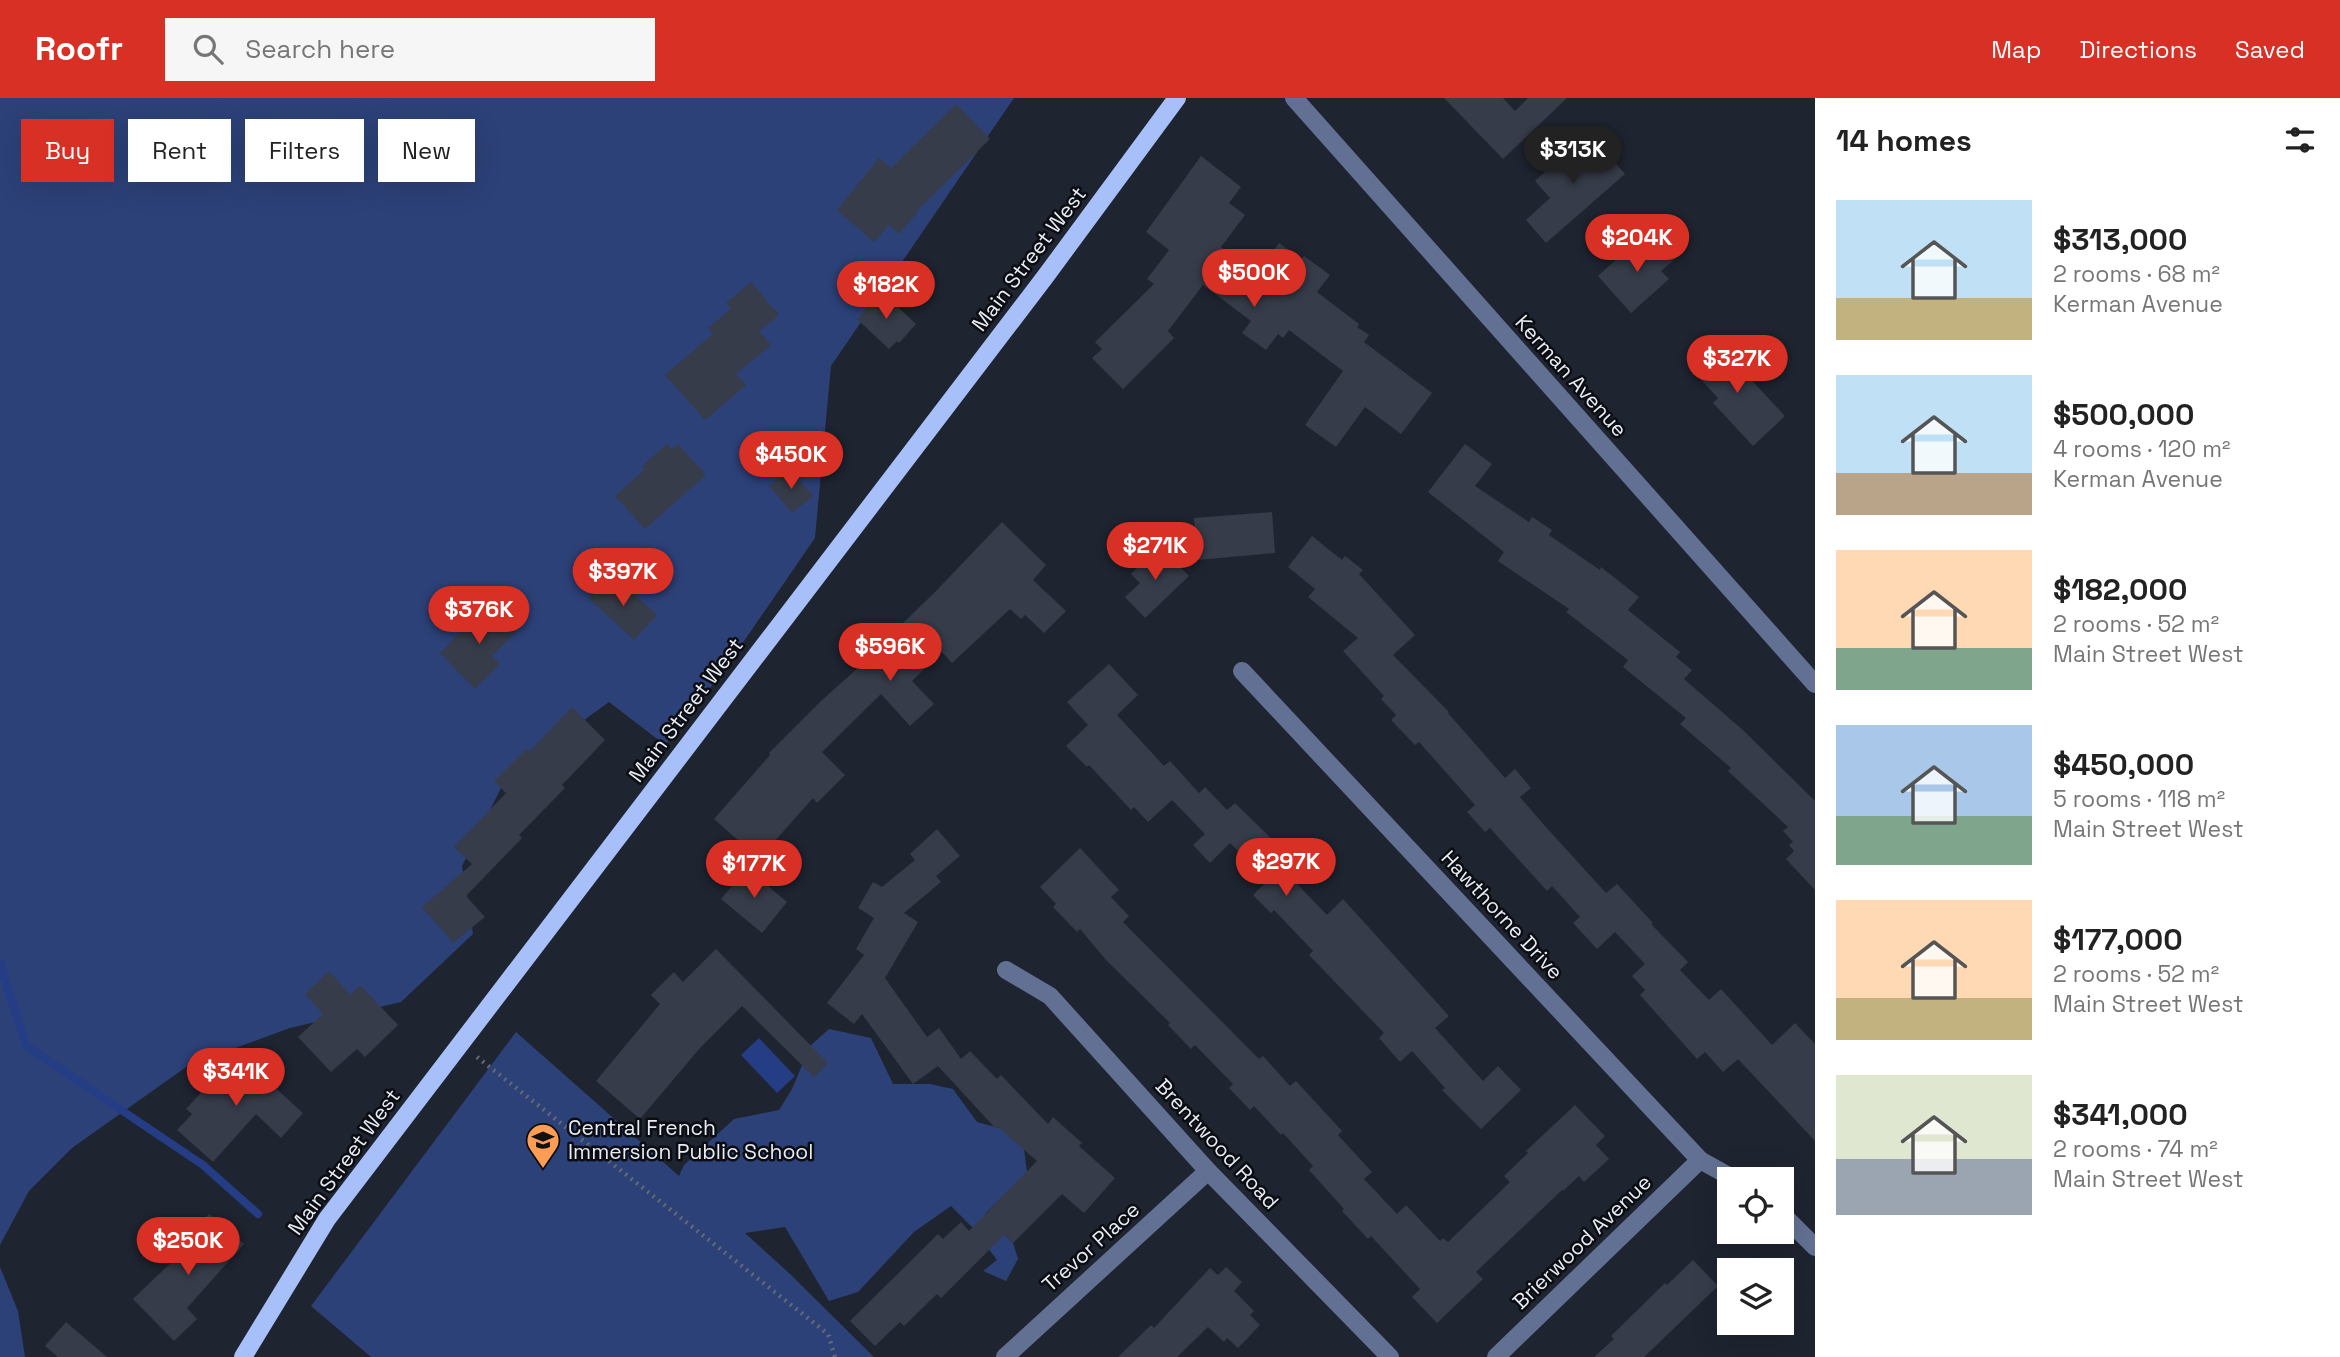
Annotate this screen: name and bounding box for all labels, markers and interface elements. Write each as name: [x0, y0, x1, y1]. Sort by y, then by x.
search box: [165, 18, 655, 81]
text: Roofr: [35, 28, 123, 70]
icon: search: [189, 30, 227, 68]
text: Search here: [245, 32, 395, 66]
text: Map: [1991, 34, 2041, 65]
text: Directions: [2079, 34, 2197, 65]
text: Saved: [2235, 34, 2305, 65]
chip: Buy: [21, 119, 114, 182]
chip: Rent: [128, 119, 231, 182]
chip: Filters: [245, 119, 364, 182]
chip: New: [378, 119, 475, 182]
text: 14 homes: [1836, 121, 1972, 160]
icon: filters: [2281, 121, 2319, 159]
pin: $313K: [1524, 126, 1622, 186]
text: $313K: [1540, 134, 1606, 164]
street label: Main Street West: [965, 181, 1092, 336]
pin: $204K: [1588, 214, 1686, 274]
text: $313,000: [2053, 220, 2187, 259]
text: $204K: [1601, 222, 1673, 252]
icon: home: [1892, 228, 1976, 312]
pin: $500K: [1205, 250, 1303, 309]
text: $500K: [1218, 257, 1290, 287]
text: 2 rooms · 68 m²: [2053, 259, 2220, 289]
pin: $182K: [837, 262, 935, 321]
text: $182K: [853, 269, 919, 299]
text: Kerman Avenue: [2053, 289, 2223, 319]
street label: Kerman Avenue: [1509, 309, 1633, 442]
pin: $327K: [1688, 336, 1786, 395]
text: $327K: [1703, 343, 1771, 373]
text: $500,000: [2053, 395, 2194, 434]
icon: home: [1892, 403, 1976, 487]
pin: $450K: [742, 432, 840, 491]
text: 4 rooms · 120 m²: [2053, 434, 2230, 464]
text: $450K: [755, 439, 827, 469]
text: Kerman Avenue: [2053, 464, 2223, 494]
pin: $271K: [1106, 522, 1204, 582]
text: $271K: [1123, 530, 1187, 560]
pin: $397K: [574, 548, 672, 608]
text: $397K: [589, 556, 657, 586]
text: $182,000: [2053, 570, 2187, 609]
icon: home: [1892, 578, 1976, 662]
pin: $376K: [430, 587, 528, 646]
text: $376K: [444, 594, 514, 624]
text: 2 rooms · 52 m²: [2053, 609, 2219, 639]
pin: $596K: [841, 624, 939, 683]
text: $596K: [855, 631, 925, 661]
street label: Main Street West: [622, 632, 749, 787]
text: Main Street West: [2053, 639, 2244, 669]
text: $450,000: [2053, 745, 2194, 784]
icon: home: [1892, 753, 1976, 837]
text: 5 rooms · 118 m²: [2053, 784, 2225, 814]
text: Main Street West: [2053, 814, 2244, 844]
pin: $297K: [1237, 838, 1335, 898]
pin: $177K: [705, 840, 803, 900]
street label: Hawthorne Drive: [1436, 844, 1569, 985]
text: $297K: [1252, 846, 1320, 876]
text: $177K: [722, 848, 786, 878]
text: $177,000: [2053, 920, 2183, 959]
icon: home: [1892, 928, 1976, 1012]
text: 2 rooms · 52 m²: [2053, 959, 2219, 989]
text: Main Street West: [2053, 989, 2244, 1019]
pin: $341K: [187, 1048, 285, 1108]
text: $341K: [203, 1056, 269, 1086]
street label: Brentwood Road: [1150, 1073, 1285, 1215]
street label: Main Street West: [282, 1083, 406, 1240]
text: $341,000: [2053, 1095, 2188, 1134]
icon: home: [1892, 1103, 1976, 1187]
place label: Central French Immersion Public School: [568, 1114, 813, 1165]
school or university icon: Central French Immersion Public School: [524, 1121, 562, 1170]
text: 2 rooms · 74 m²: [2053, 1134, 2218, 1164]
text: Main Street West: [2053, 1164, 2244, 1194]
map controls: [1717, 1167, 1794, 1335]
button: locate: [1717, 1167, 1794, 1244]
street label: Brierwood Avenue: [1507, 1168, 1657, 1315]
street label: Trevor Place: [1036, 1196, 1145, 1297]
pin: $250K: [139, 1218, 237, 1277]
text: $250K: [153, 1225, 223, 1255]
button: layers: [1717, 1258, 1794, 1335]

